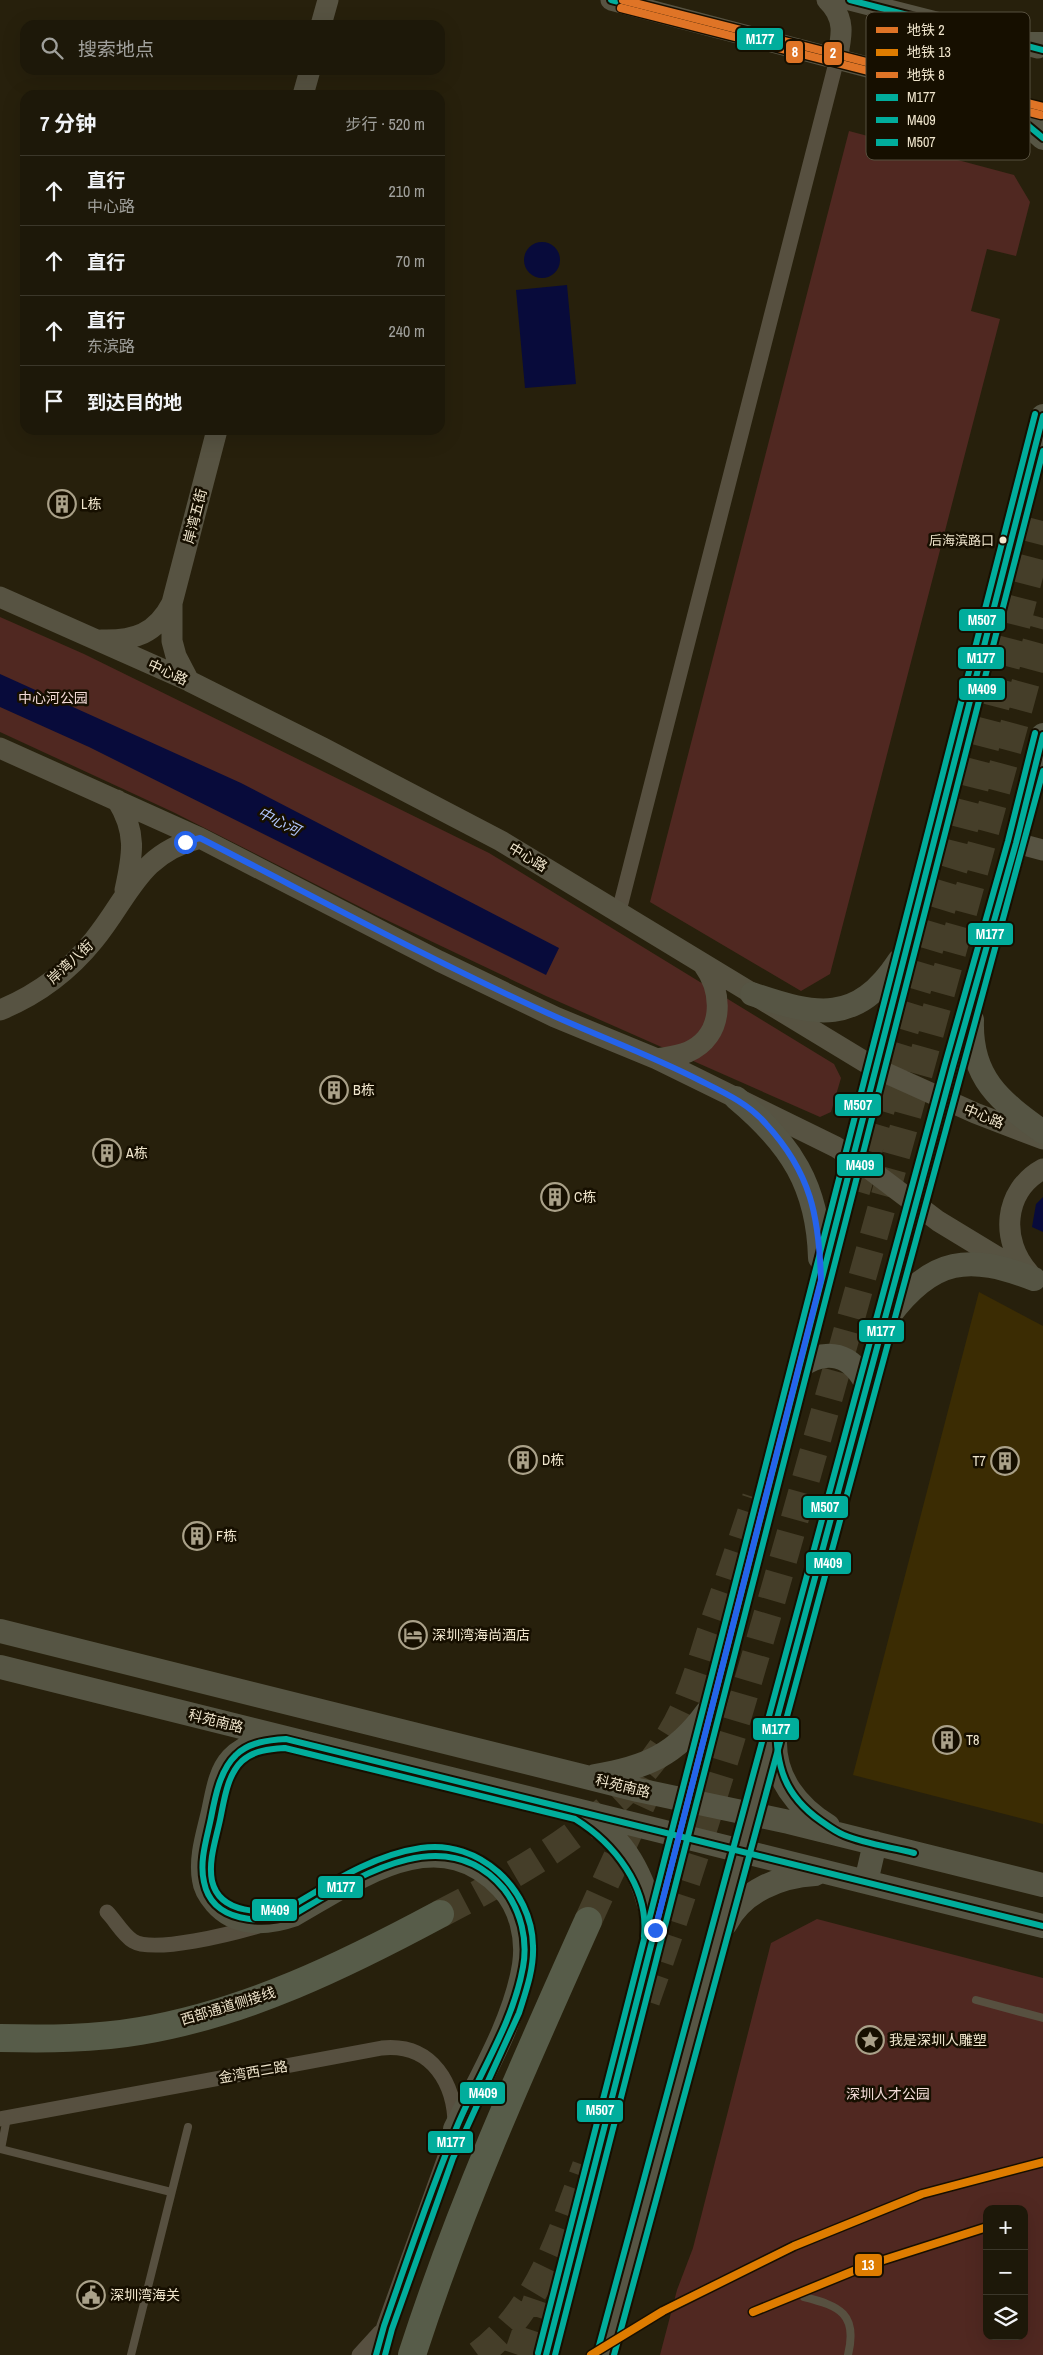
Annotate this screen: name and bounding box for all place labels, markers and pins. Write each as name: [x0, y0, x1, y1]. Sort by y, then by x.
building icon: L栋: [47, 489, 77, 519]
place label: L栋: [81, 495, 101, 513]
place label: 后海滨路口: [929, 532, 994, 549]
marker: 后海滨路口: [998, 535, 1008, 545]
building icon: B栋: [319, 1075, 349, 1105]
place label: B栋: [353, 1081, 375, 1099]
building icon: A栋: [92, 1138, 122, 1168]
place label: A栋: [125, 1144, 148, 1162]
building icon: C栋: [540, 1182, 570, 1212]
place label: C栋: [574, 1188, 596, 1206]
building icon: D栋: [508, 1445, 538, 1475]
building icon: T7: [990, 1446, 1020, 1476]
place label: D栋: [542, 1451, 564, 1469]
place label: T7: [973, 1452, 986, 1470]
building icon: F栋: [182, 1521, 212, 1551]
place label: F栋: [216, 1527, 237, 1545]
hotel icon: 深圳湾海尚酒店: [398, 1620, 428, 1650]
place label: 深圳湾海尚酒店: [432, 1626, 530, 1644]
building icon: T8: [932, 1725, 962, 1755]
place label: T8: [966, 1731, 979, 1749]
place icon: 我是深圳人雕塑: [855, 2025, 885, 2055]
place label: 我是深圳人雕塑: [889, 2031, 987, 2049]
public building icon: 深圳湾海关: [76, 2280, 106, 2310]
place label: 深圳湾海关: [110, 2286, 180, 2304]

